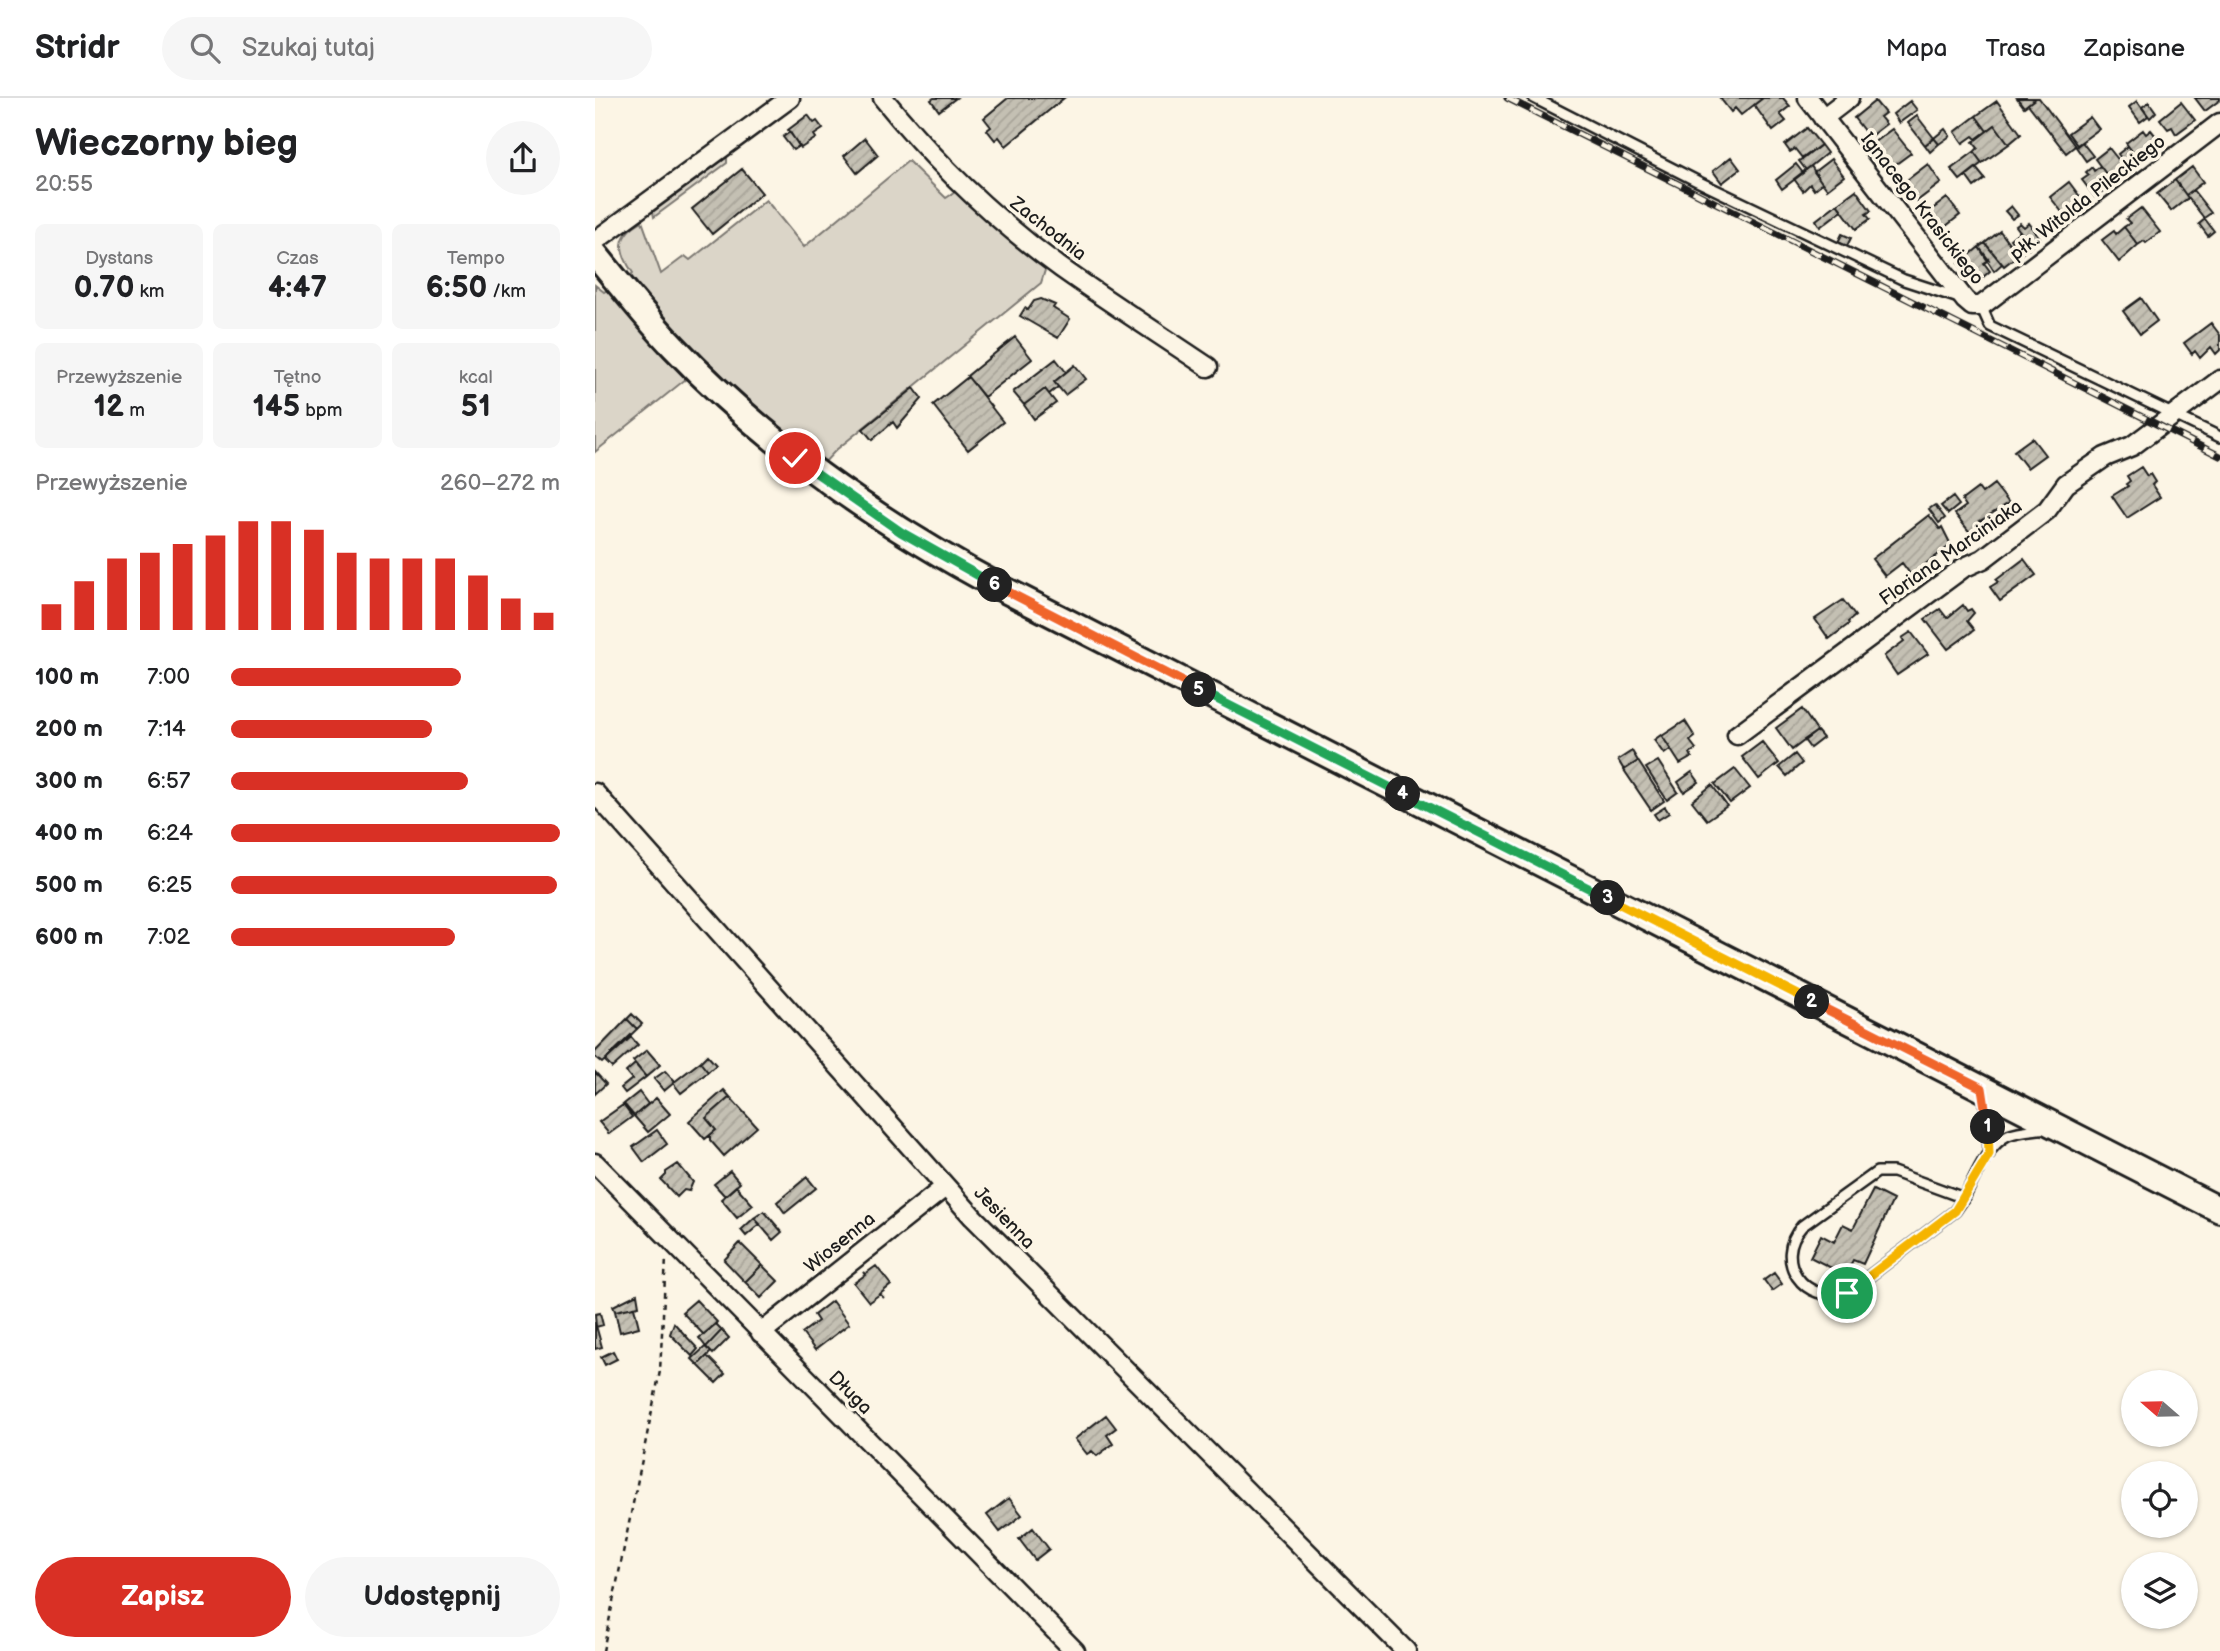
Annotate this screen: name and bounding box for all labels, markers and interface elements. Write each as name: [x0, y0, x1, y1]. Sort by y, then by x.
search box: [162, 17, 652, 80]
text: Stridr: [35, 28, 120, 68]
icon: search: [186, 29, 224, 67]
text: Szukaj tutaj: [242, 33, 375, 64]
text: Mapa: [1886, 34, 1947, 63]
text: Trasa: [1985, 34, 2046, 63]
text: Zapisane: [2084, 34, 2185, 63]
text: Wieczorny bieg: [35, 121, 298, 166]
button: share: [486, 121, 560, 195]
street label: Ignacego Krasickiego: [1855, 128, 1989, 290]
street label: płk. Witolda Pileckiego: [2006, 130, 2170, 266]
text: 20:55: [35, 170, 93, 198]
street label: Zachodnia: [1004, 191, 1091, 266]
text: Dystans: [85, 247, 153, 270]
text: Czas: [276, 247, 319, 270]
text: Tempo: [447, 247, 505, 270]
text: 0.70: [74, 270, 134, 306]
text: 4:47: [268, 270, 327, 306]
text: 6:50: [426, 270, 487, 306]
text: km: [134, 280, 165, 303]
text: /km: [487, 280, 526, 303]
text: Przewyższenie: [56, 366, 182, 389]
text: Tętno: [273, 366, 322, 389]
text: kcal: [459, 366, 493, 389]
text: 12: [93, 389, 124, 425]
text: 145: [252, 389, 300, 425]
text: 51: [461, 389, 491, 425]
text: m: [124, 399, 145, 422]
text: bpm: [300, 399, 343, 422]
pin: [765, 428, 825, 488]
icon: check: [776, 439, 814, 477]
text: Przewyższenie: [35, 469, 188, 497]
text: 260–272 m: [440, 469, 560, 497]
street label: Floriana Marciniaka: [1875, 495, 2027, 611]
pin: 6: [977, 568, 1013, 602]
text: 6: [989, 573, 1000, 596]
text: 100 m: [35, 663, 99, 691]
text: 7:00: [147, 663, 190, 691]
pin: 5: [1181, 672, 1217, 708]
text: 5: [1193, 678, 1204, 701]
text: 200 m: [35, 715, 103, 743]
text: 7:14: [147, 715, 186, 743]
text: 300 m: [35, 767, 103, 795]
text: 6:57: [147, 767, 190, 795]
pin: 4: [1385, 776, 1421, 812]
text: 4: [1397, 782, 1408, 805]
text: 400 m: [35, 819, 103, 847]
text: 6:24: [147, 819, 193, 847]
text: 500 m: [35, 871, 103, 899]
text: 6:25: [147, 871, 192, 899]
pin: 3: [1591, 880, 1625, 916]
text: 3: [1602, 886, 1613, 909]
text: 600 m: [35, 923, 103, 951]
text: 7:02: [147, 923, 190, 951]
pin: 2: [1795, 984, 1829, 1020]
text: 2: [1806, 990, 1817, 1013]
pin: 1: [1971, 1110, 2005, 1144]
text: 1: [1984, 1115, 1992, 1138]
street label: Jesienna: [969, 1182, 1039, 1254]
street label: Wiosenna: [800, 1207, 880, 1279]
pin: [1817, 1263, 1877, 1323]
icon: arrive: [1828, 1274, 1866, 1312]
street label: Długa: [823, 1366, 877, 1420]
north arrow: [2121, 1370, 2198, 1447]
map controls: [2121, 1370, 2198, 1629]
button: locate: [2121, 1461, 2198, 1538]
button: layers: [2121, 1552, 2198, 1629]
button: Zapisz: [35, 1557, 291, 1637]
button: Udostępnij: [305, 1557, 560, 1637]

